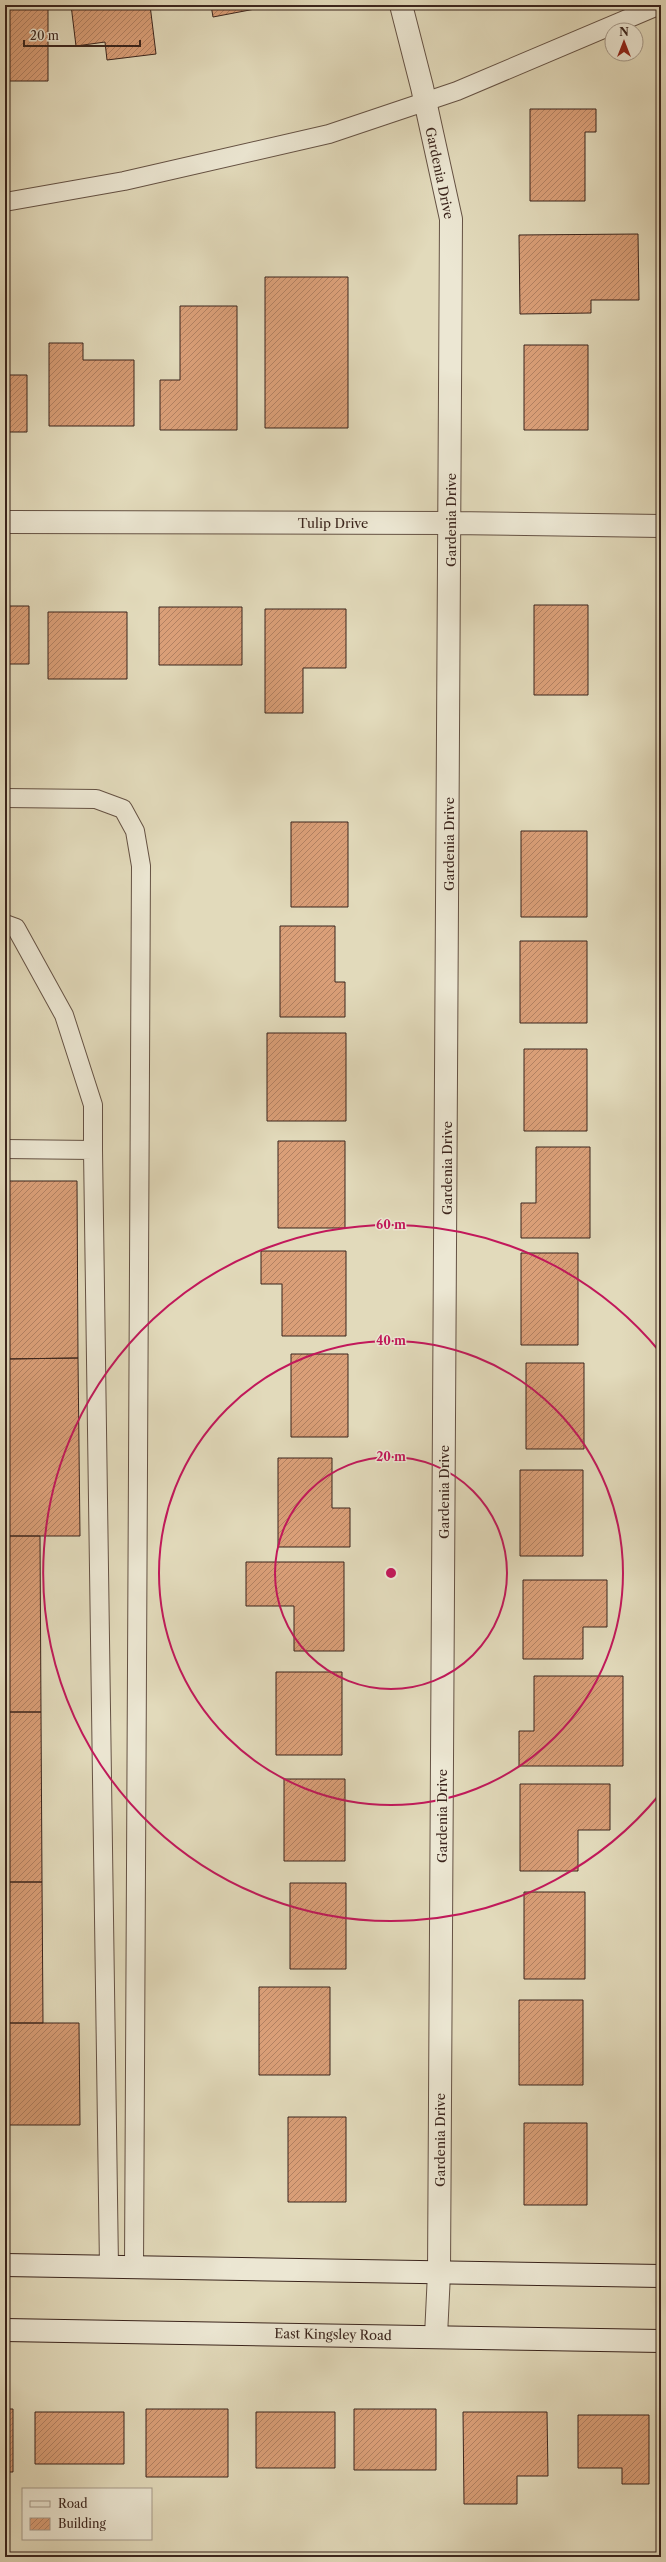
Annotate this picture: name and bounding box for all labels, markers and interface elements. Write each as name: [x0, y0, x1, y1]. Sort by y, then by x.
scale bar: [24, 22, 140, 48]
north arrow: [604, 22, 644, 62]
text: N: [619, 25, 629, 39]
text: 20 m: [30, 28, 59, 43]
street label: Gardenia Drive: [422, 125, 458, 221]
street label: Gardenia Drive: [443, 473, 459, 567]
street label: Tulip Drive: [298, 515, 368, 531]
street label: Gardenia Drive: [441, 797, 457, 891]
street label: Gardenia Drive: [439, 1121, 455, 1215]
text: 60 m: [376, 1217, 406, 1232]
text: 40 m: [376, 1333, 406, 1348]
street label: Gardenia Drive: [436, 1445, 452, 1539]
text: 20 m: [376, 1449, 406, 1464]
centre of rings: [384, 1566, 398, 1580]
street label: Gardenia Drive: [434, 1769, 450, 1863]
street label: Gardenia Drive: [432, 2093, 448, 2187]
street label: East Kingsley Road: [274, 2325, 392, 2343]
legend: [22, 2488, 152, 2540]
text: Road: [58, 2496, 88, 2511]
text: Building: [58, 2516, 106, 2531]

